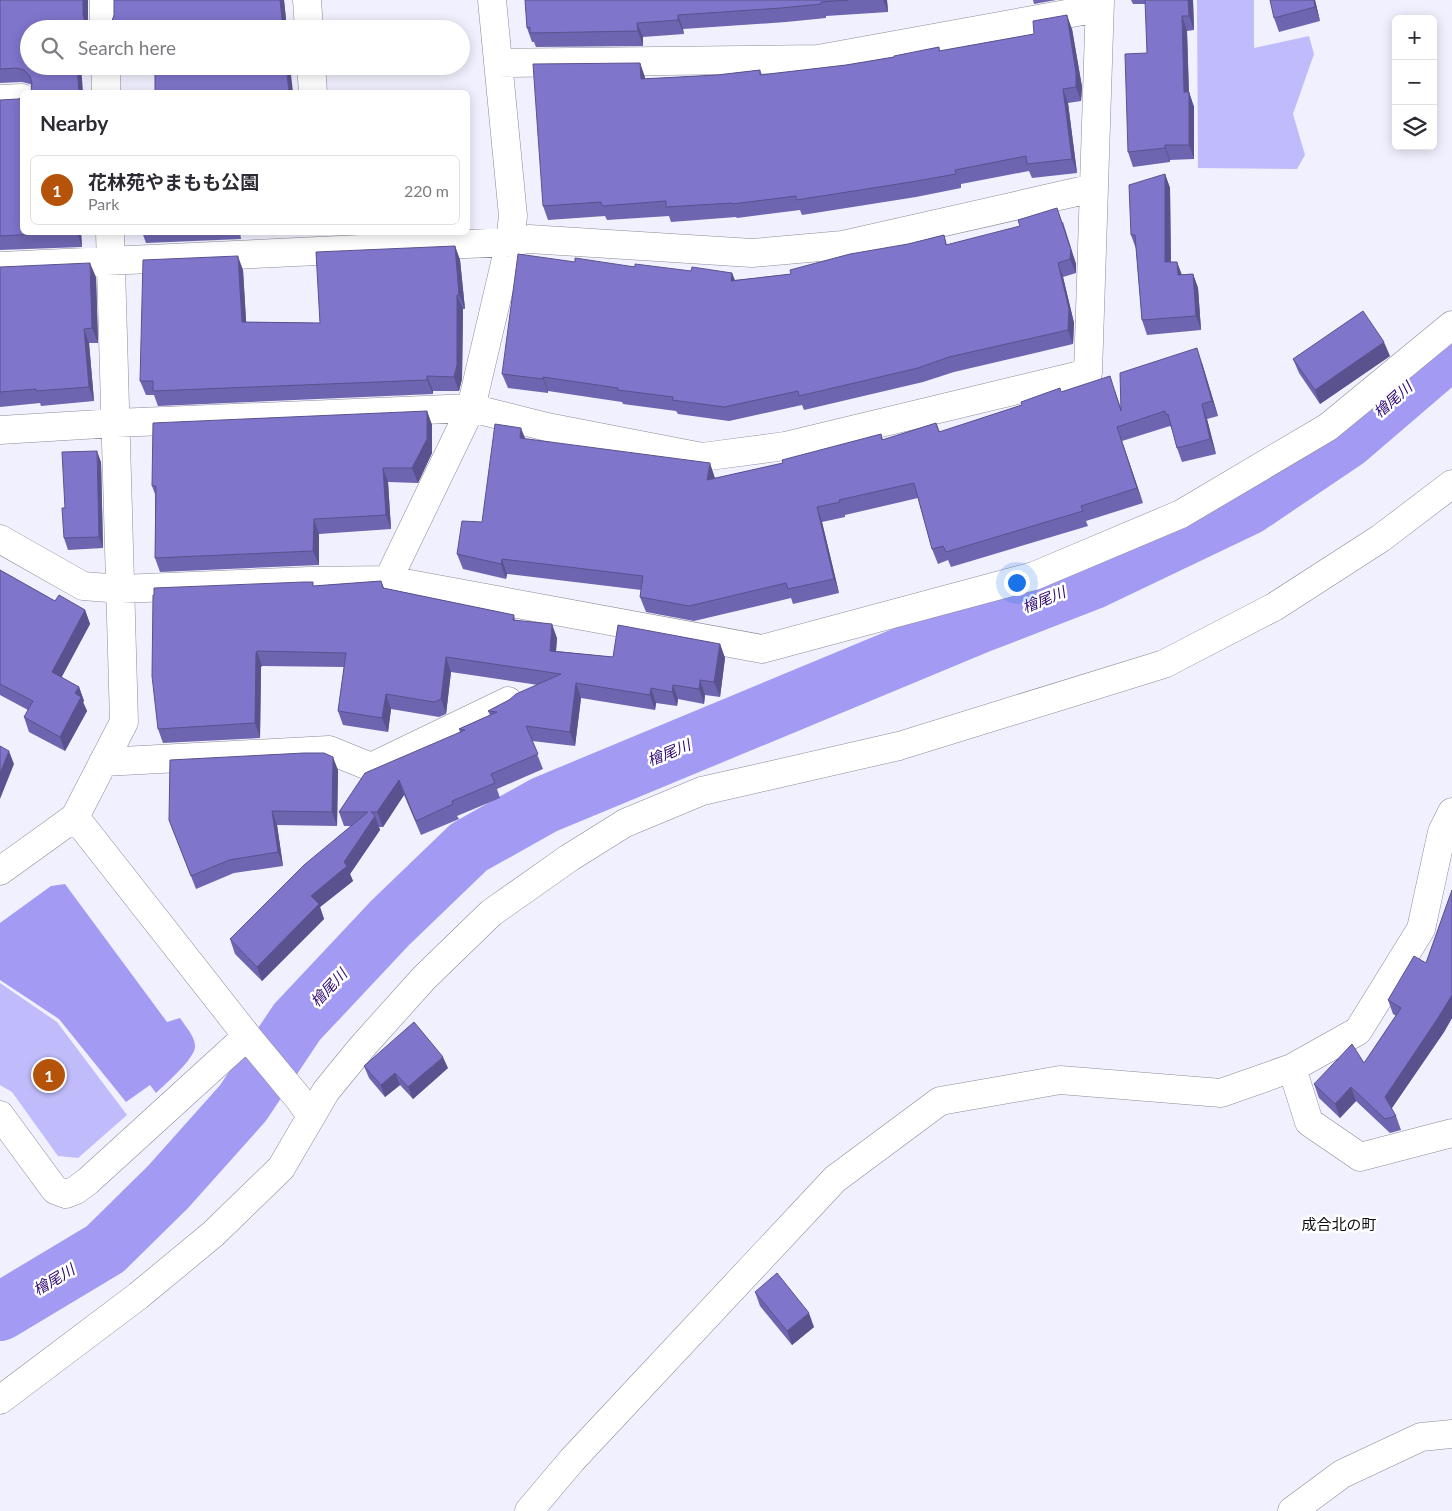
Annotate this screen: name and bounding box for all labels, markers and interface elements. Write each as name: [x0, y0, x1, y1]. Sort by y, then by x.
map controls: [1392, 15, 1437, 150]
button: +: [1392, 15, 1437, 60]
search box: [20, 20, 470, 75]
icon: search: [38, 34, 66, 62]
text: Search here: [78, 36, 176, 59]
button: −: [1392, 60, 1437, 105]
button: layers: [1392, 105, 1437, 150]
text: Nearby: [40, 110, 108, 135]
text: 花林苑やまもも公園: [88, 170, 259, 193]
text: 1: [52, 181, 62, 200]
text: 220 m: [404, 181, 449, 200]
text: Park: [88, 194, 119, 213]
water label: 檜尾川: [1369, 376, 1417, 421]
your location: [1004, 570, 1030, 596]
water label: 檜尾川: [1019, 582, 1070, 616]
water label: 檜尾川: [644, 735, 695, 769]
water label: 檜尾川: [306, 963, 352, 1010]
pin: 1: [33, 1056, 65, 1094]
district label: 成合北の町: [1301, 1215, 1377, 1233]
water label: 檜尾川: [30, 1259, 79, 1298]

